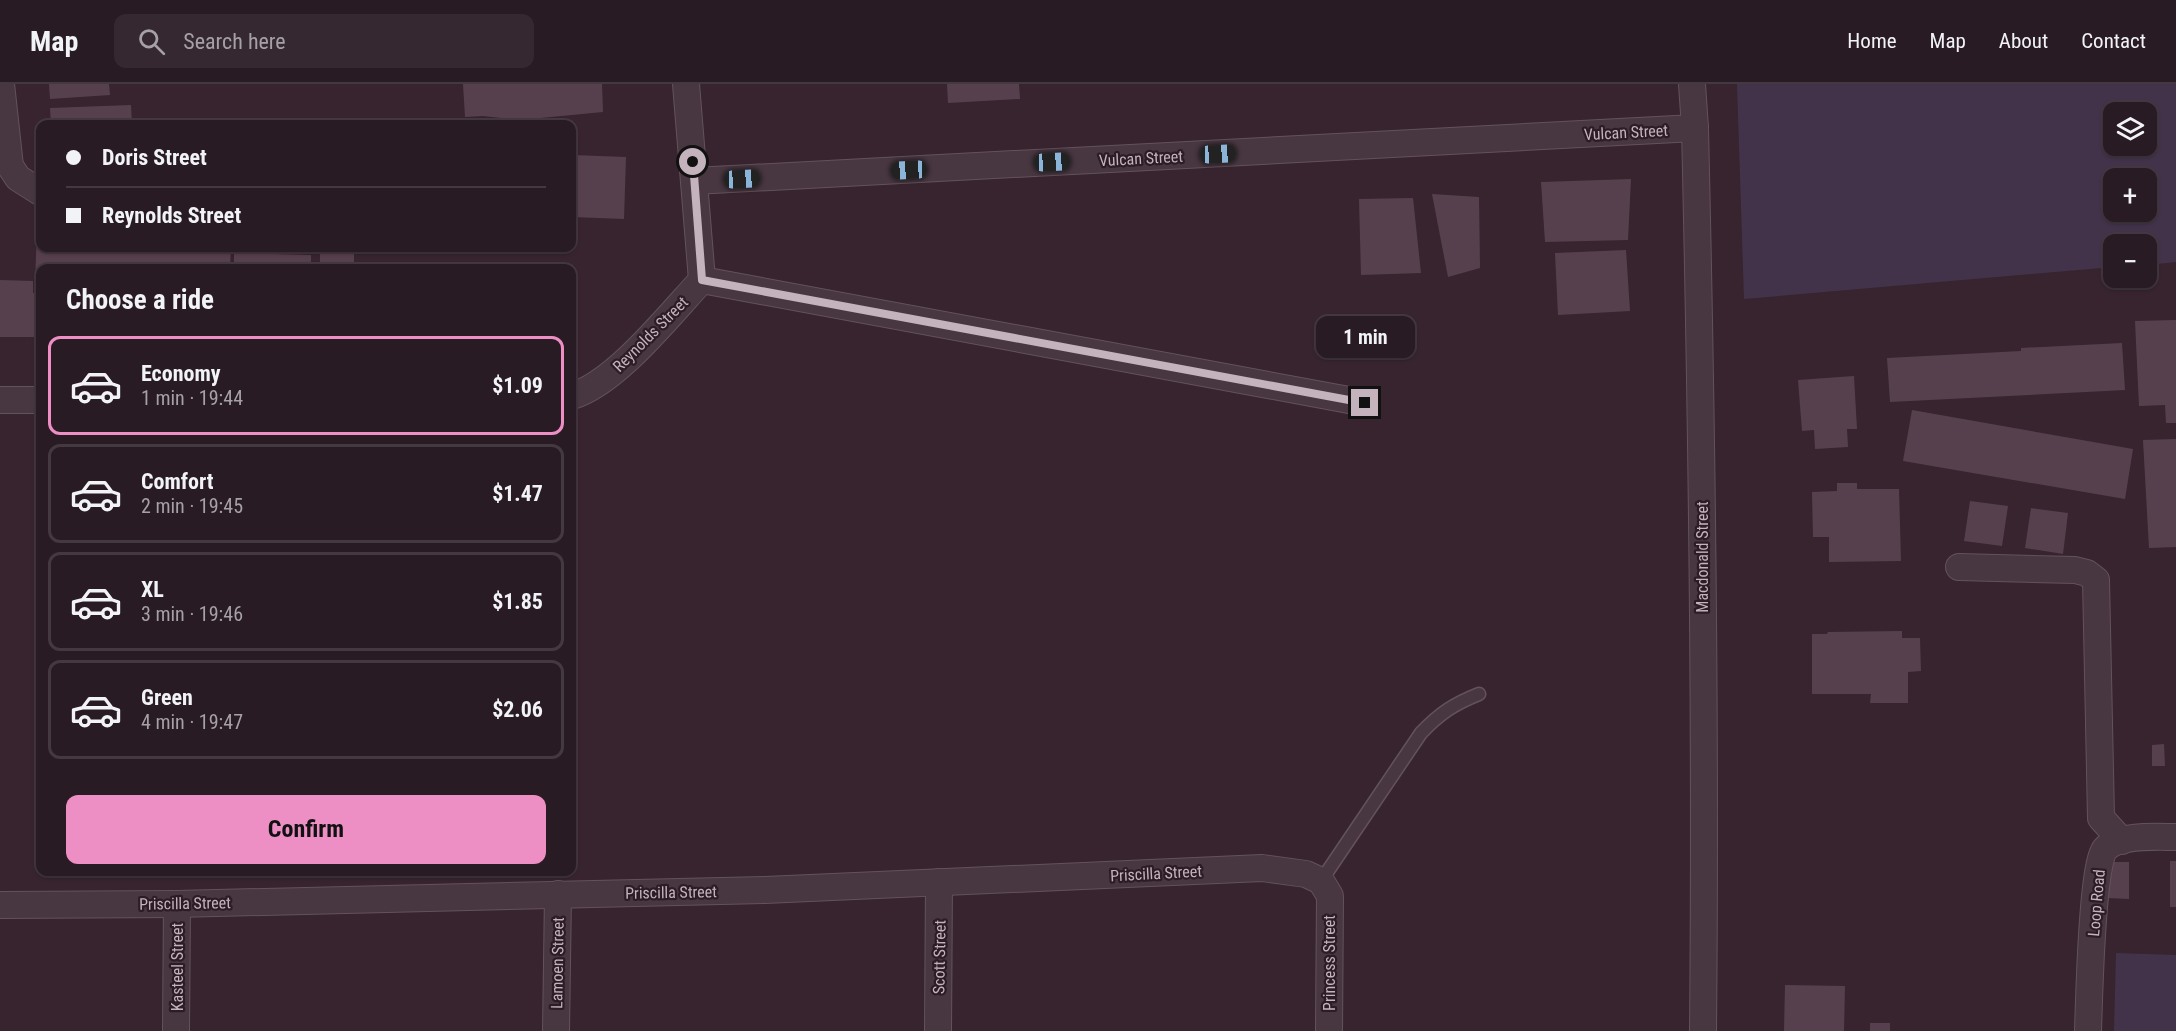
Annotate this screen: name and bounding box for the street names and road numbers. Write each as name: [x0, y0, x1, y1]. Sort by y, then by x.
street label: Vulcan Street: [1584, 121, 1669, 144]
street label: Vulcan Street: [1099, 147, 1184, 170]
street label: Reynolds Street: [609, 293, 692, 376]
street label: Macdonald Street: [1693, 501, 1712, 613]
street label: Priscilla Street: [1110, 862, 1203, 885]
street label: Loop Road: [2084, 869, 2109, 937]
street label: Priscilla Street: [625, 882, 717, 903]
street label: Priscilla Street: [139, 893, 231, 914]
street label: Princess Street: [1320, 915, 1339, 1011]
street label: Lamoen Street: [547, 917, 568, 1009]
street label: Scott Street: [929, 919, 950, 994]
street label: Kasteel Street: [168, 923, 187, 1011]

